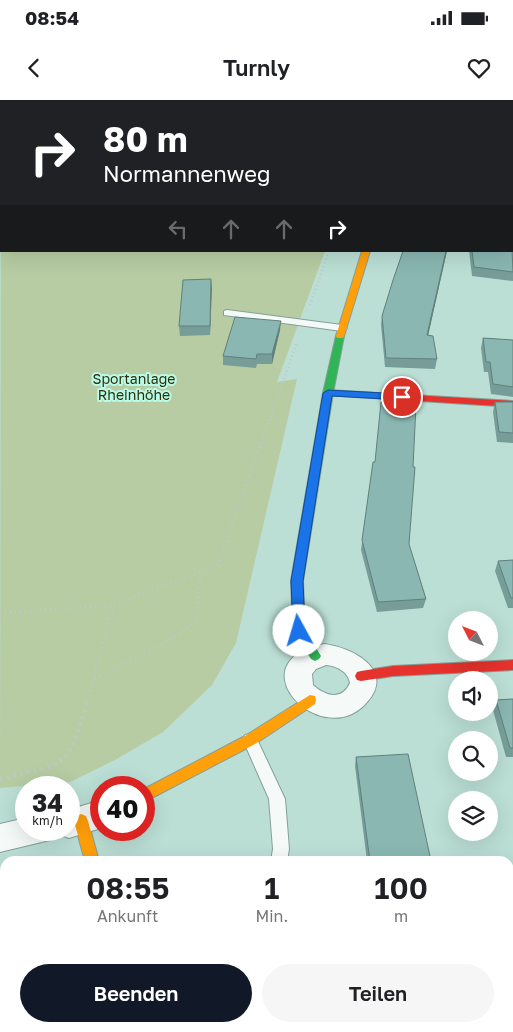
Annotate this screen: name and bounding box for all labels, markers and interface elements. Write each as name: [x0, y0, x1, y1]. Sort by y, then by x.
text: 08:54: [25, 6, 79, 29]
icon: back: [20, 54, 48, 82]
text: Turnly: [223, 54, 290, 81]
icon: heart: [465, 54, 493, 82]
text: 80 m: [103, 118, 188, 160]
icon: right: [20, 120, 85, 185]
text: Normannenweg: [103, 160, 270, 187]
icon: left: [164, 215, 192, 243]
icon: ahead: [217, 215, 245, 243]
icon: ahead: [270, 215, 298, 243]
icon: right: [323, 215, 351, 243]
park label: Sportanlage Rheinhöhe: [93, 370, 175, 403]
pin: [381, 376, 423, 418]
icon: arrive: [388, 383, 416, 411]
position arrow: [272, 604, 324, 656]
north arrow: [448, 611, 498, 661]
map controls: [448, 611, 498, 841]
button: sound: [448, 671, 498, 721]
button: search: [448, 731, 498, 781]
speed limit sign: 40: [90, 776, 155, 841]
text: 34: [32, 787, 63, 818]
button: layers: [448, 791, 498, 841]
text: km/h: [32, 813, 63, 828]
text: 08:55: [86, 870, 169, 906]
text: 1: [264, 870, 279, 906]
text: 100: [374, 870, 428, 906]
text: Ankunft: [97, 906, 159, 926]
text: Min.: [256, 906, 288, 926]
text: m: [394, 906, 408, 926]
button: Beenden: [20, 964, 252, 1022]
button: Teilen: [262, 964, 494, 1022]

